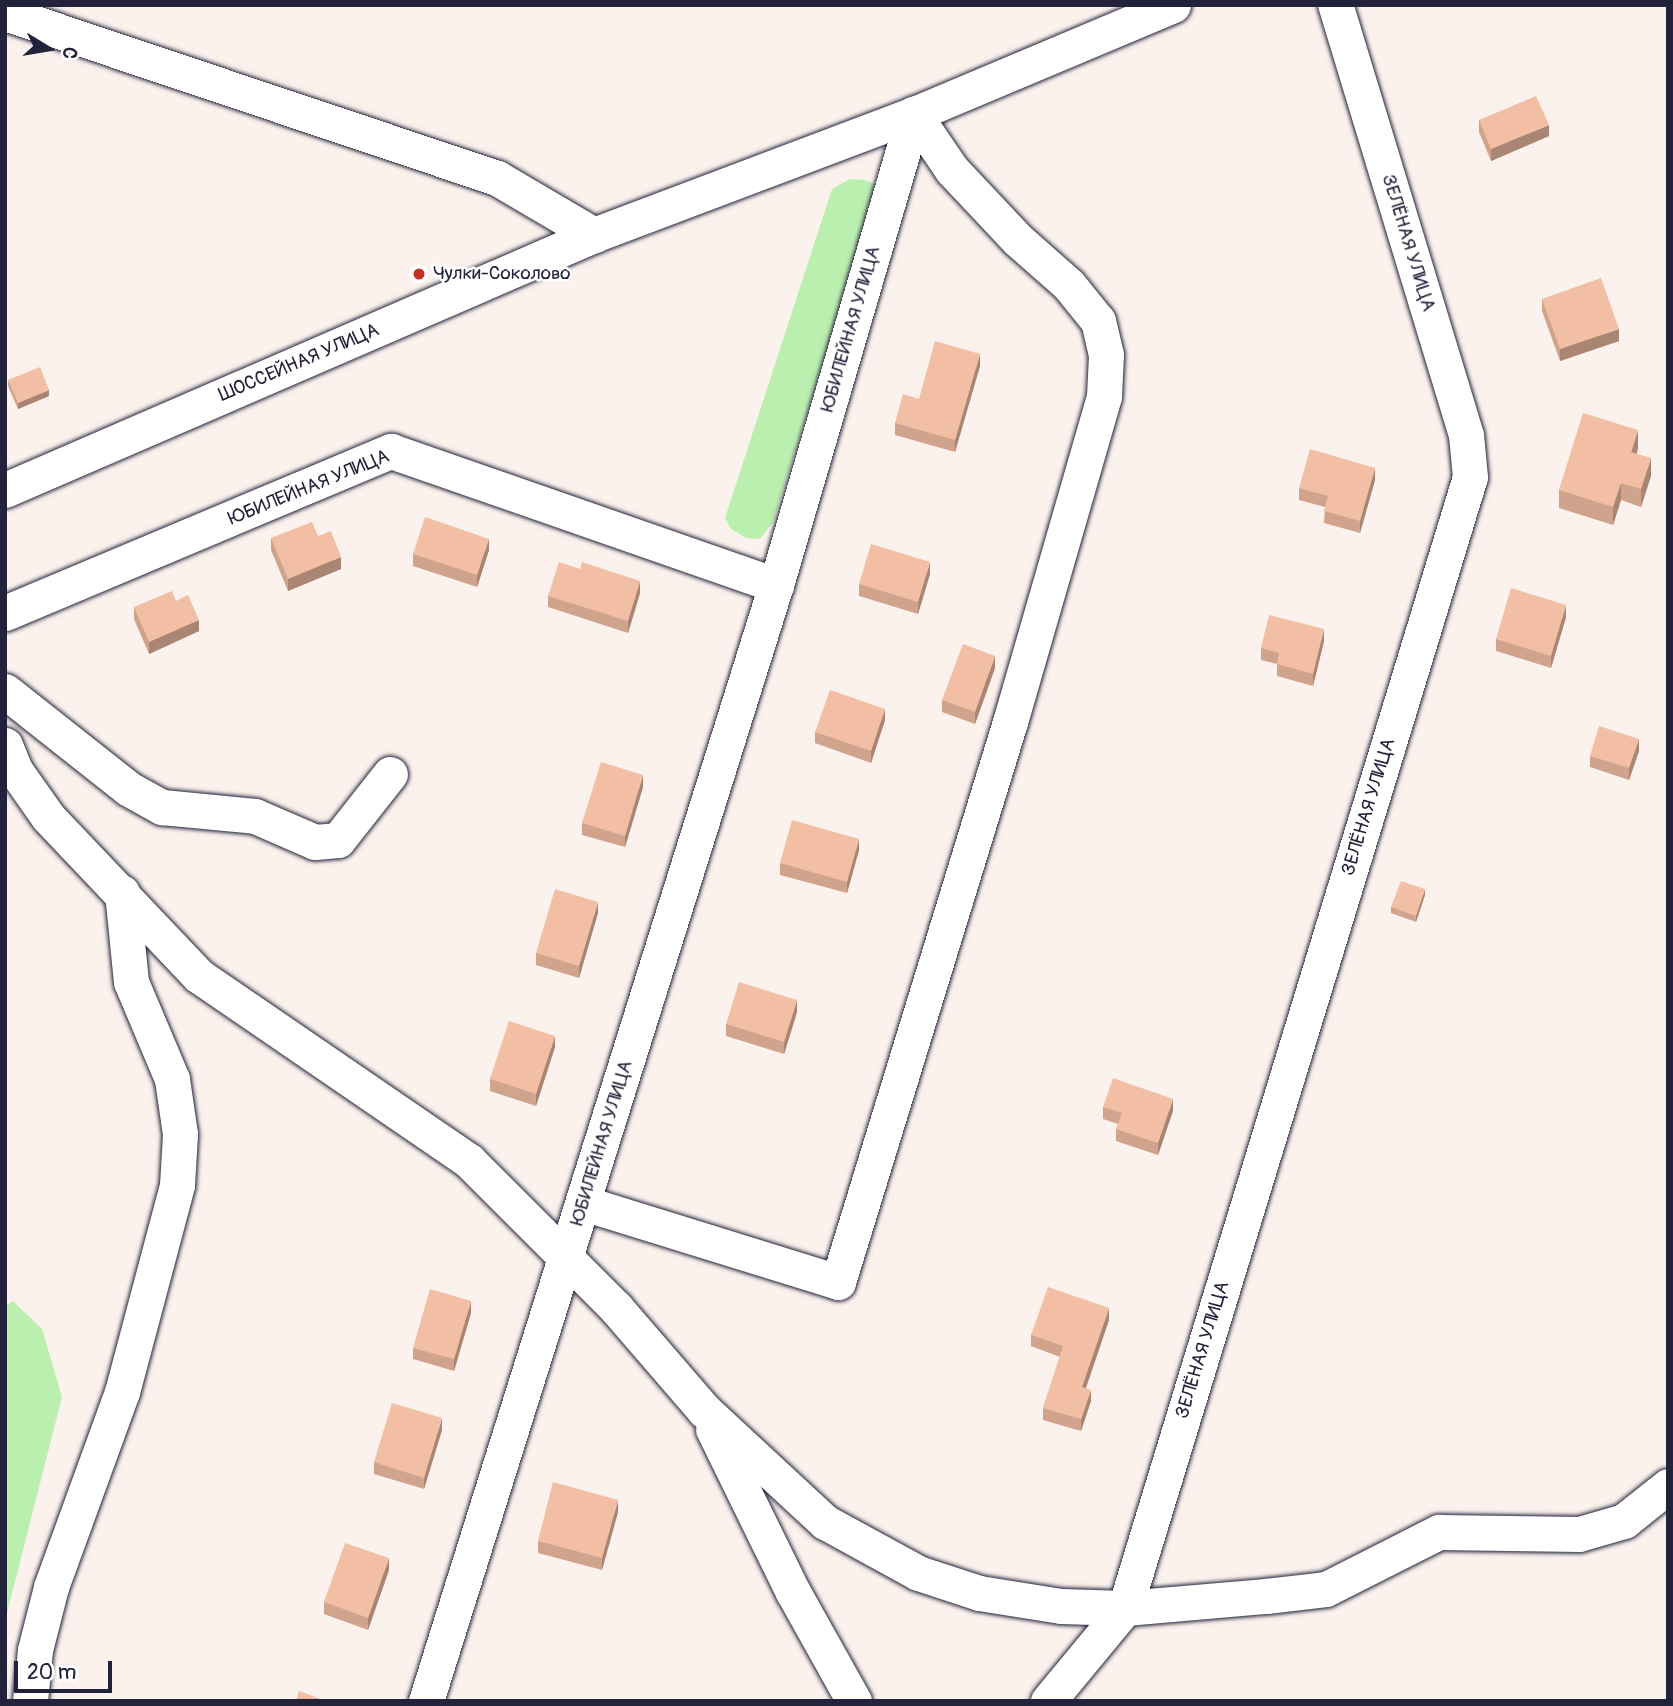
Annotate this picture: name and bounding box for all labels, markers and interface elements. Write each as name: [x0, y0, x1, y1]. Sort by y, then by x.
north arrow: [14, 14, 84, 84]
text: С: [57, 45, 83, 61]
street label: ЗЕЛЁНАЯ УЛИЦА: [1376, 172, 1440, 314]
street label: ЮБИЛЕЙНАЯ УЛИЦА: [816, 244, 886, 414]
place label: Чулки-Соколово: [433, 263, 571, 285]
marker: Чулки-Соколово: [411, 266, 427, 282]
street label: ШОССЕЙНАЯ УЛИЦА: [215, 319, 383, 407]
street label: ЮБИЛЕЙНАЯ УЛИЦА: [225, 445, 393, 531]
street label: ЗЕЛЁНАЯ УЛИЦА: [1337, 736, 1401, 878]
street label: ЮБИЛЕЙНАЯ УЛИЦА: [566, 1058, 638, 1228]
street label: ЗЕЛЁНАЯ УЛИЦА: [1171, 1279, 1235, 1421]
scale bar: [18, 1646, 116, 1690]
text: 20 m: [27, 1659, 76, 1686]

